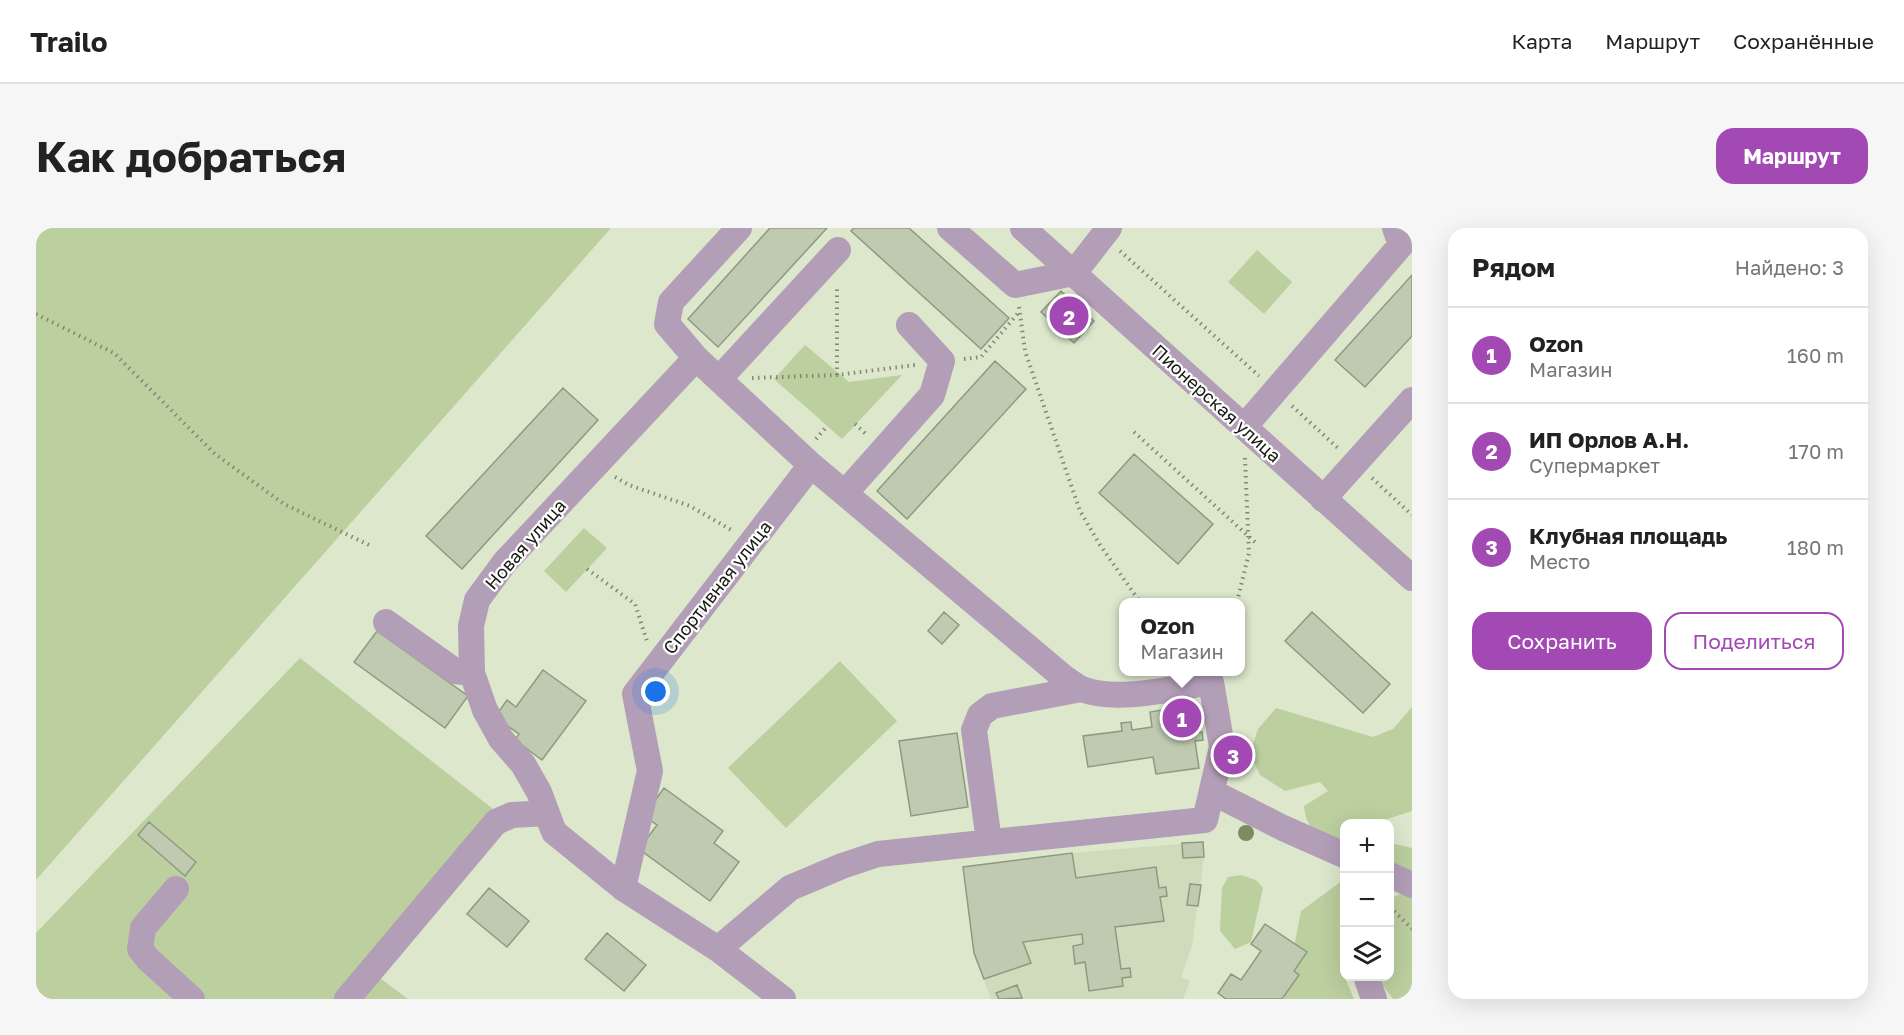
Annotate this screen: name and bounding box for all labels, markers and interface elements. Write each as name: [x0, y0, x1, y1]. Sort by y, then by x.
text: Trailo: [30, 25, 108, 58]
text: Карта: [1511, 28, 1572, 54]
text: Маршрут: [1605, 28, 1700, 54]
text: Сохранённые: [1733, 28, 1874, 54]
button: Маршрут: [1716, 128, 1868, 184]
text: Как добраться: [36, 131, 346, 181]
text: Рядом: [1472, 252, 1555, 283]
text: Найдено: 3: [1735, 255, 1844, 279]
pin: 2: [1050, 294, 1088, 338]
text: Ozon: [1529, 330, 1583, 357]
street label: Пионерская улица: [1148, 339, 1286, 467]
text: 1: [1486, 343, 1497, 367]
text: 160 m: [1787, 343, 1844, 367]
text: Магазин: [1529, 357, 1613, 381]
text: ИП Орлов А.Н.: [1529, 426, 1689, 453]
text: 2: [1485, 439, 1498, 463]
text: 170 m: [1789, 439, 1844, 463]
text: Супермаркет: [1529, 453, 1660, 477]
street label: Новая улица: [480, 494, 570, 594]
street label: Спортивная улица: [658, 516, 776, 658]
text: Клубная площадь: [1529, 522, 1727, 549]
text: 3: [1485, 535, 1498, 559]
text: 180 m: [1787, 535, 1844, 559]
text: Место: [1529, 549, 1590, 573]
popup: [1119, 598, 1245, 676]
text: Ozon: [1140, 612, 1195, 639]
button: Сохранить: [1472, 612, 1652, 670]
button: Поделиться: [1664, 612, 1844, 670]
text: Магазин: [1140, 639, 1224, 663]
your location: [641, 677, 670, 706]
pin: 1: [1162, 696, 1202, 740]
pin: 3: [1214, 732, 1252, 778]
map controls: [1340, 819, 1394, 981]
button: +: [1340, 819, 1394, 873]
button: −: [1340, 873, 1394, 927]
button: layers: [1340, 927, 1394, 981]

